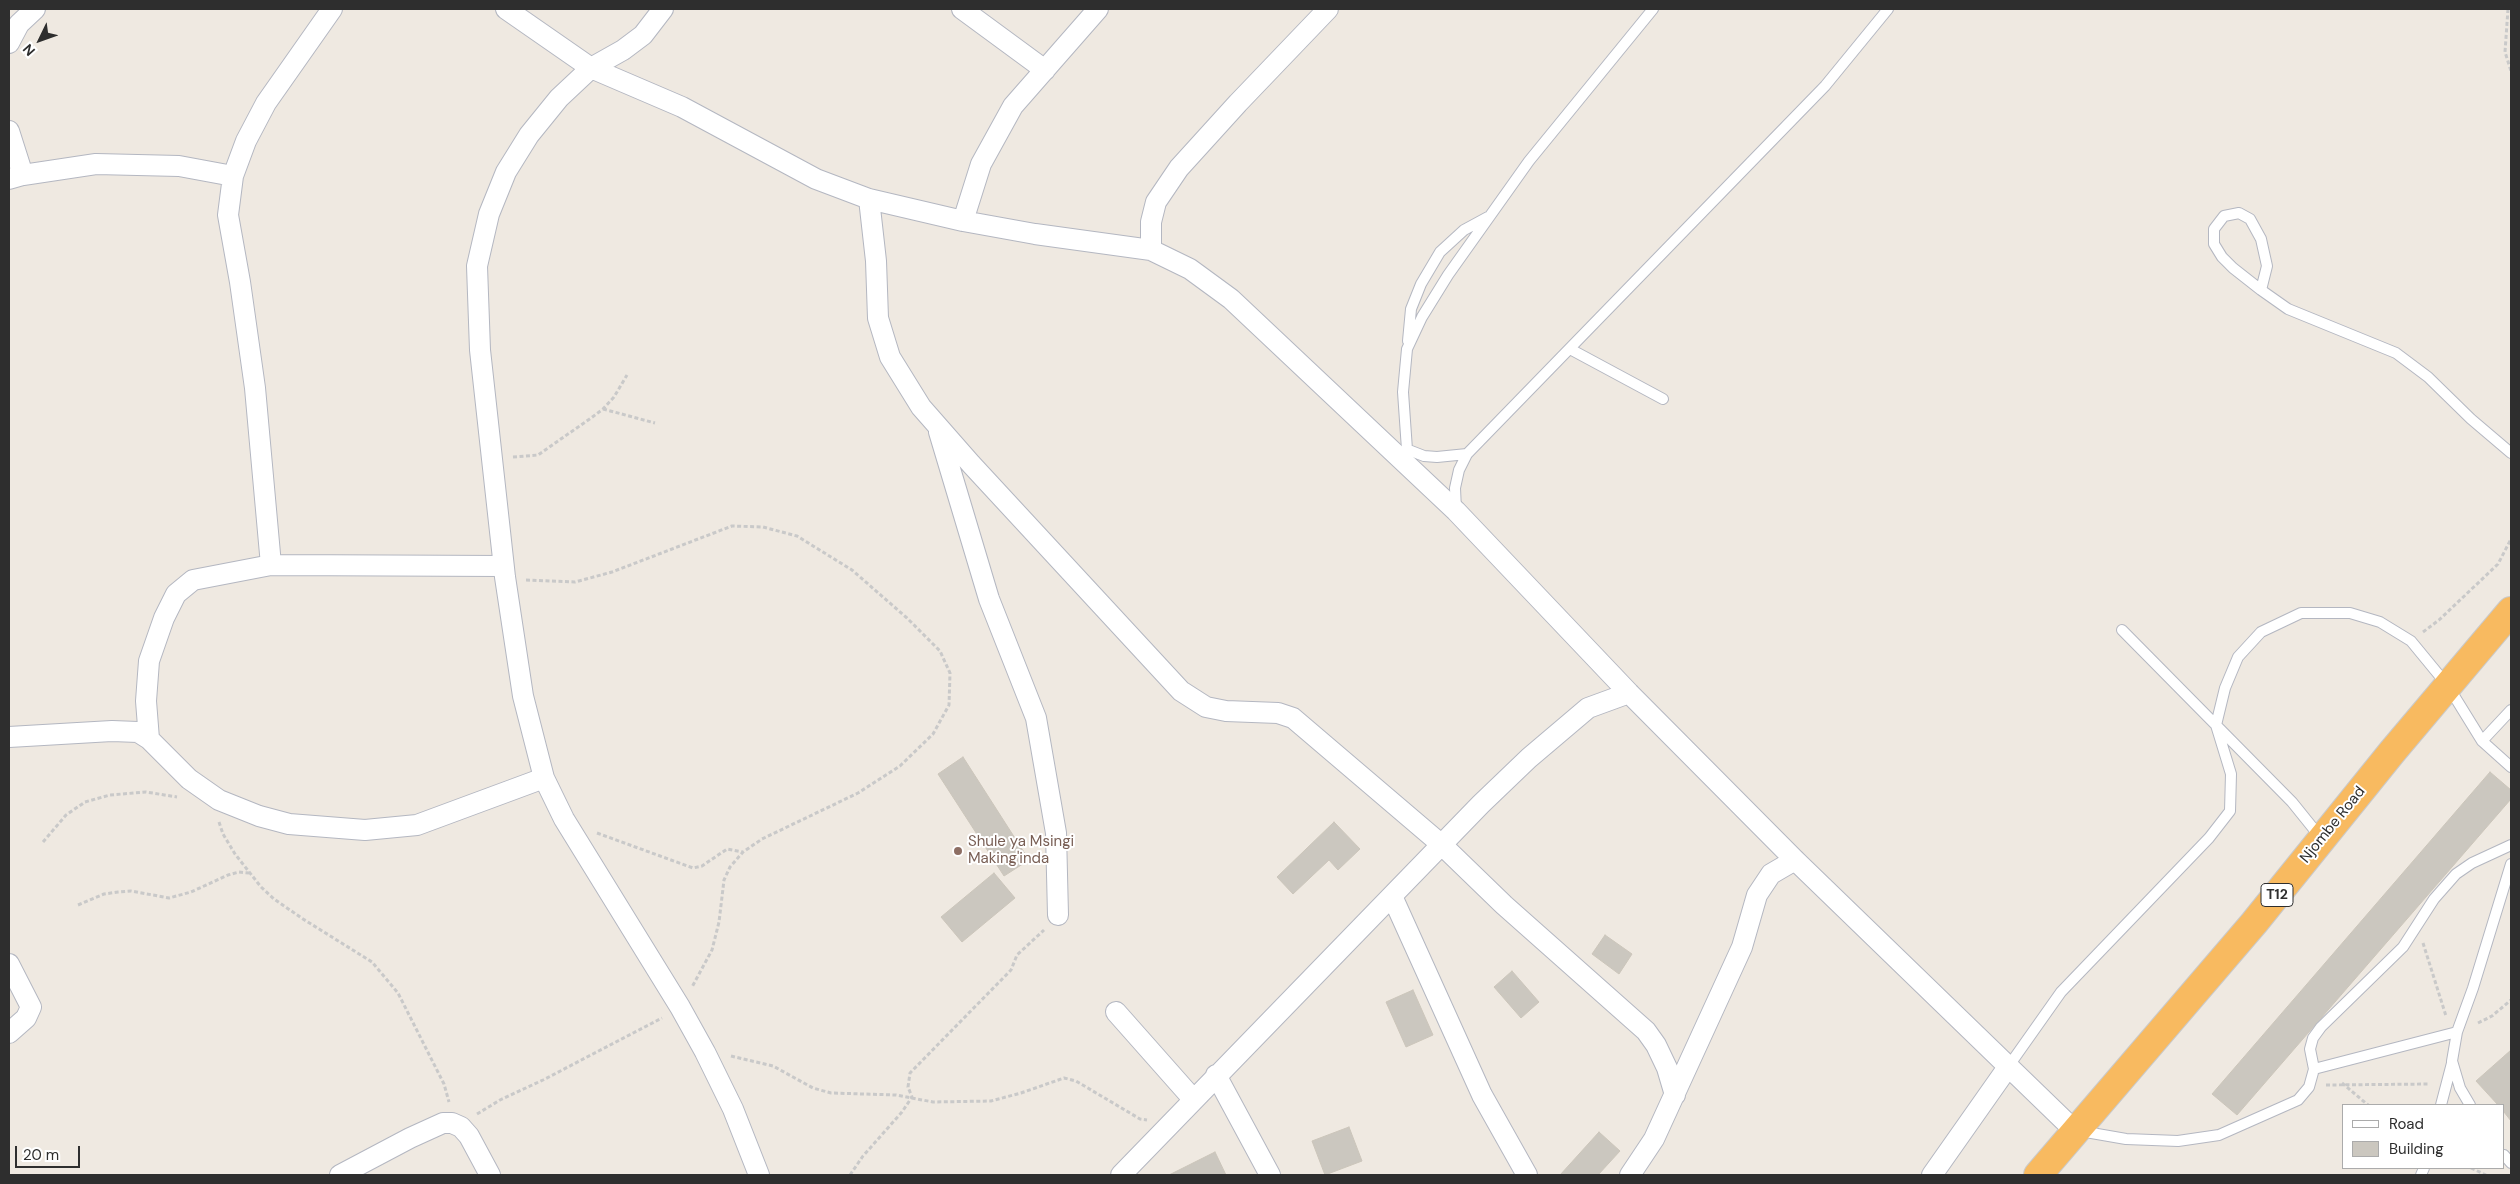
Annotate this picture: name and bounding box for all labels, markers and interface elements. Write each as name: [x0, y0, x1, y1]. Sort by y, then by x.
north arrow: [15, 15, 65, 65]
text: N: [19, 40, 39, 60]
street label: Njombe Road: [2297, 783, 2369, 867]
place label: Shule ya Msingi Making'inda: [968, 833, 1074, 868]
marker: Shule ya Msingi Making'inda: [952, 845, 964, 857]
road number: T12: [2261, 884, 2293, 906]
legend: [2342, 1104, 2505, 1169]
text: Road: [2389, 1114, 2424, 1134]
scale bar: [18, 1136, 82, 1168]
text: Building: [2389, 1139, 2444, 1159]
text: 20 m: [23, 1145, 59, 1165]

